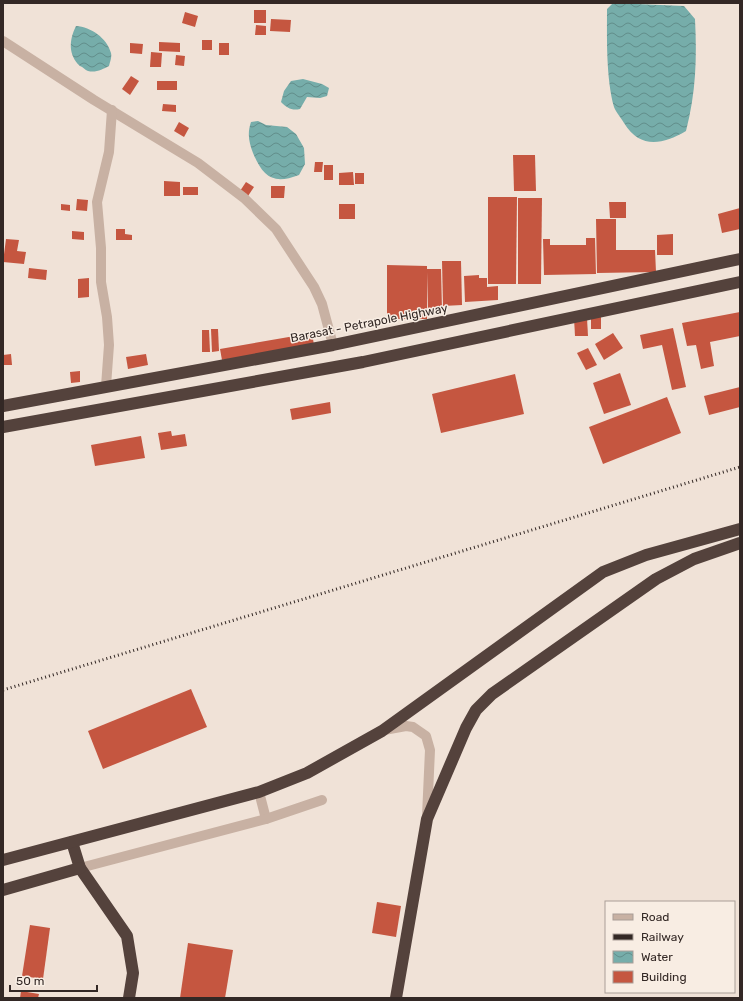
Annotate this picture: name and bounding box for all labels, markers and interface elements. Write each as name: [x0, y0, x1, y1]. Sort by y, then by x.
street label: Barasat - Petrapole Highway: [289, 301, 449, 345]
legend: [605, 901, 735, 993]
text: Road: [641, 910, 669, 924]
text: Railway: [641, 930, 684, 944]
text: Water: [641, 950, 673, 964]
scale bar: [10, 967, 97, 993]
text: Building: [641, 970, 687, 984]
text: 50 m: [16, 974, 44, 988]

